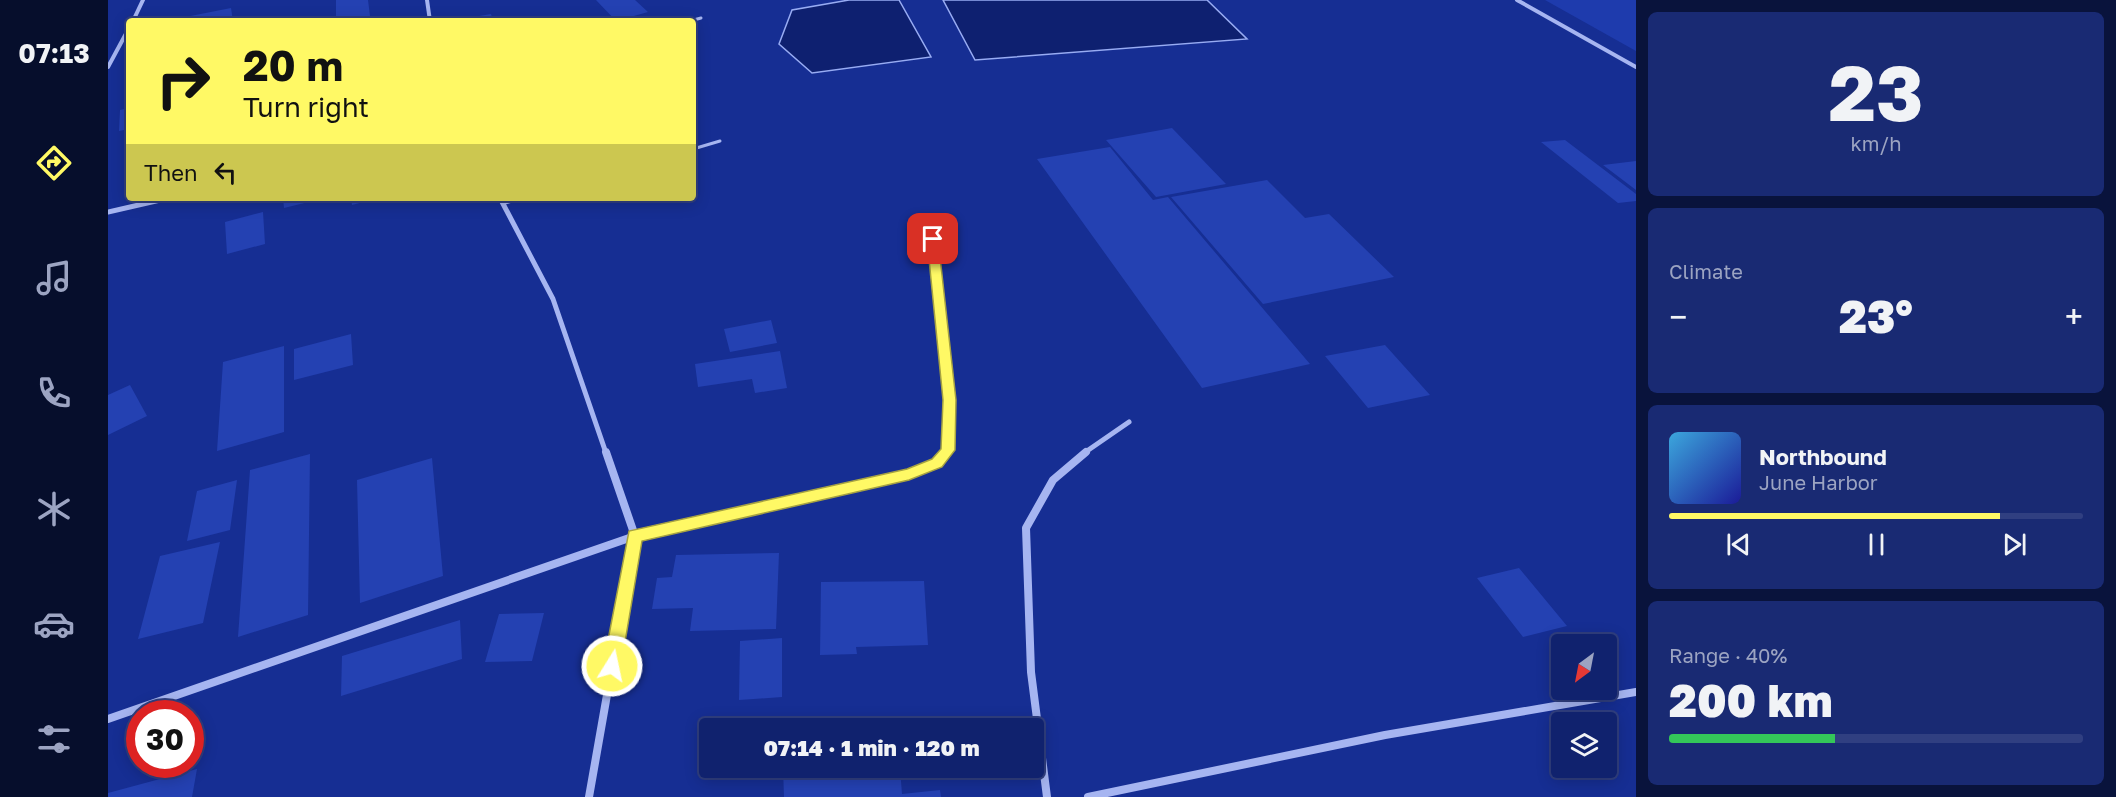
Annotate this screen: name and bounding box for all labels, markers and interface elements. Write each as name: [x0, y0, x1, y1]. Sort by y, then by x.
text: 07:13: [18, 37, 90, 69]
text: 20 m: [243, 40, 343, 90]
icon: right: [144, 42, 222, 120]
text: 23: [1828, 45, 1924, 138]
text: Turn right: [243, 91, 369, 123]
text: km/h: [1851, 131, 1901, 155]
icon: directions: [33, 142, 75, 184]
icon: left: [209, 156, 242, 189]
text: Then: [144, 159, 197, 186]
pin: [907, 213, 958, 264]
icon: arrive: [916, 222, 949, 255]
icon: music: [33, 257, 75, 299]
text: Climate: [1669, 259, 1743, 283]
text: 23°: [1839, 289, 1913, 343]
text: −: [1669, 297, 1687, 336]
text: +: [2065, 297, 2083, 336]
icon: phone: [33, 372, 75, 414]
text: Northbound: [1759, 443, 1887, 470]
text: June Harbor: [1759, 470, 1878, 494]
icon: climate: [33, 488, 75, 530]
icon: previous: [1722, 528, 1755, 561]
icon: pause: [1860, 528, 1893, 561]
icon: next: [1998, 528, 2031, 561]
icon: car: [33, 603, 75, 645]
position arrow: [580, 634, 644, 698]
north arrow: [1551, 634, 1617, 700]
map controls: [1551, 634, 1617, 778]
text: Range · 40%: [1669, 643, 1787, 667]
text: 200 km: [1669, 673, 1833, 727]
speed limit sign: 30: [126, 700, 204, 778]
button: layers: [1551, 712, 1617, 778]
icon: filters: [33, 718, 75, 760]
text: 07:14 · 1 min · 120 m: [763, 734, 980, 761]

